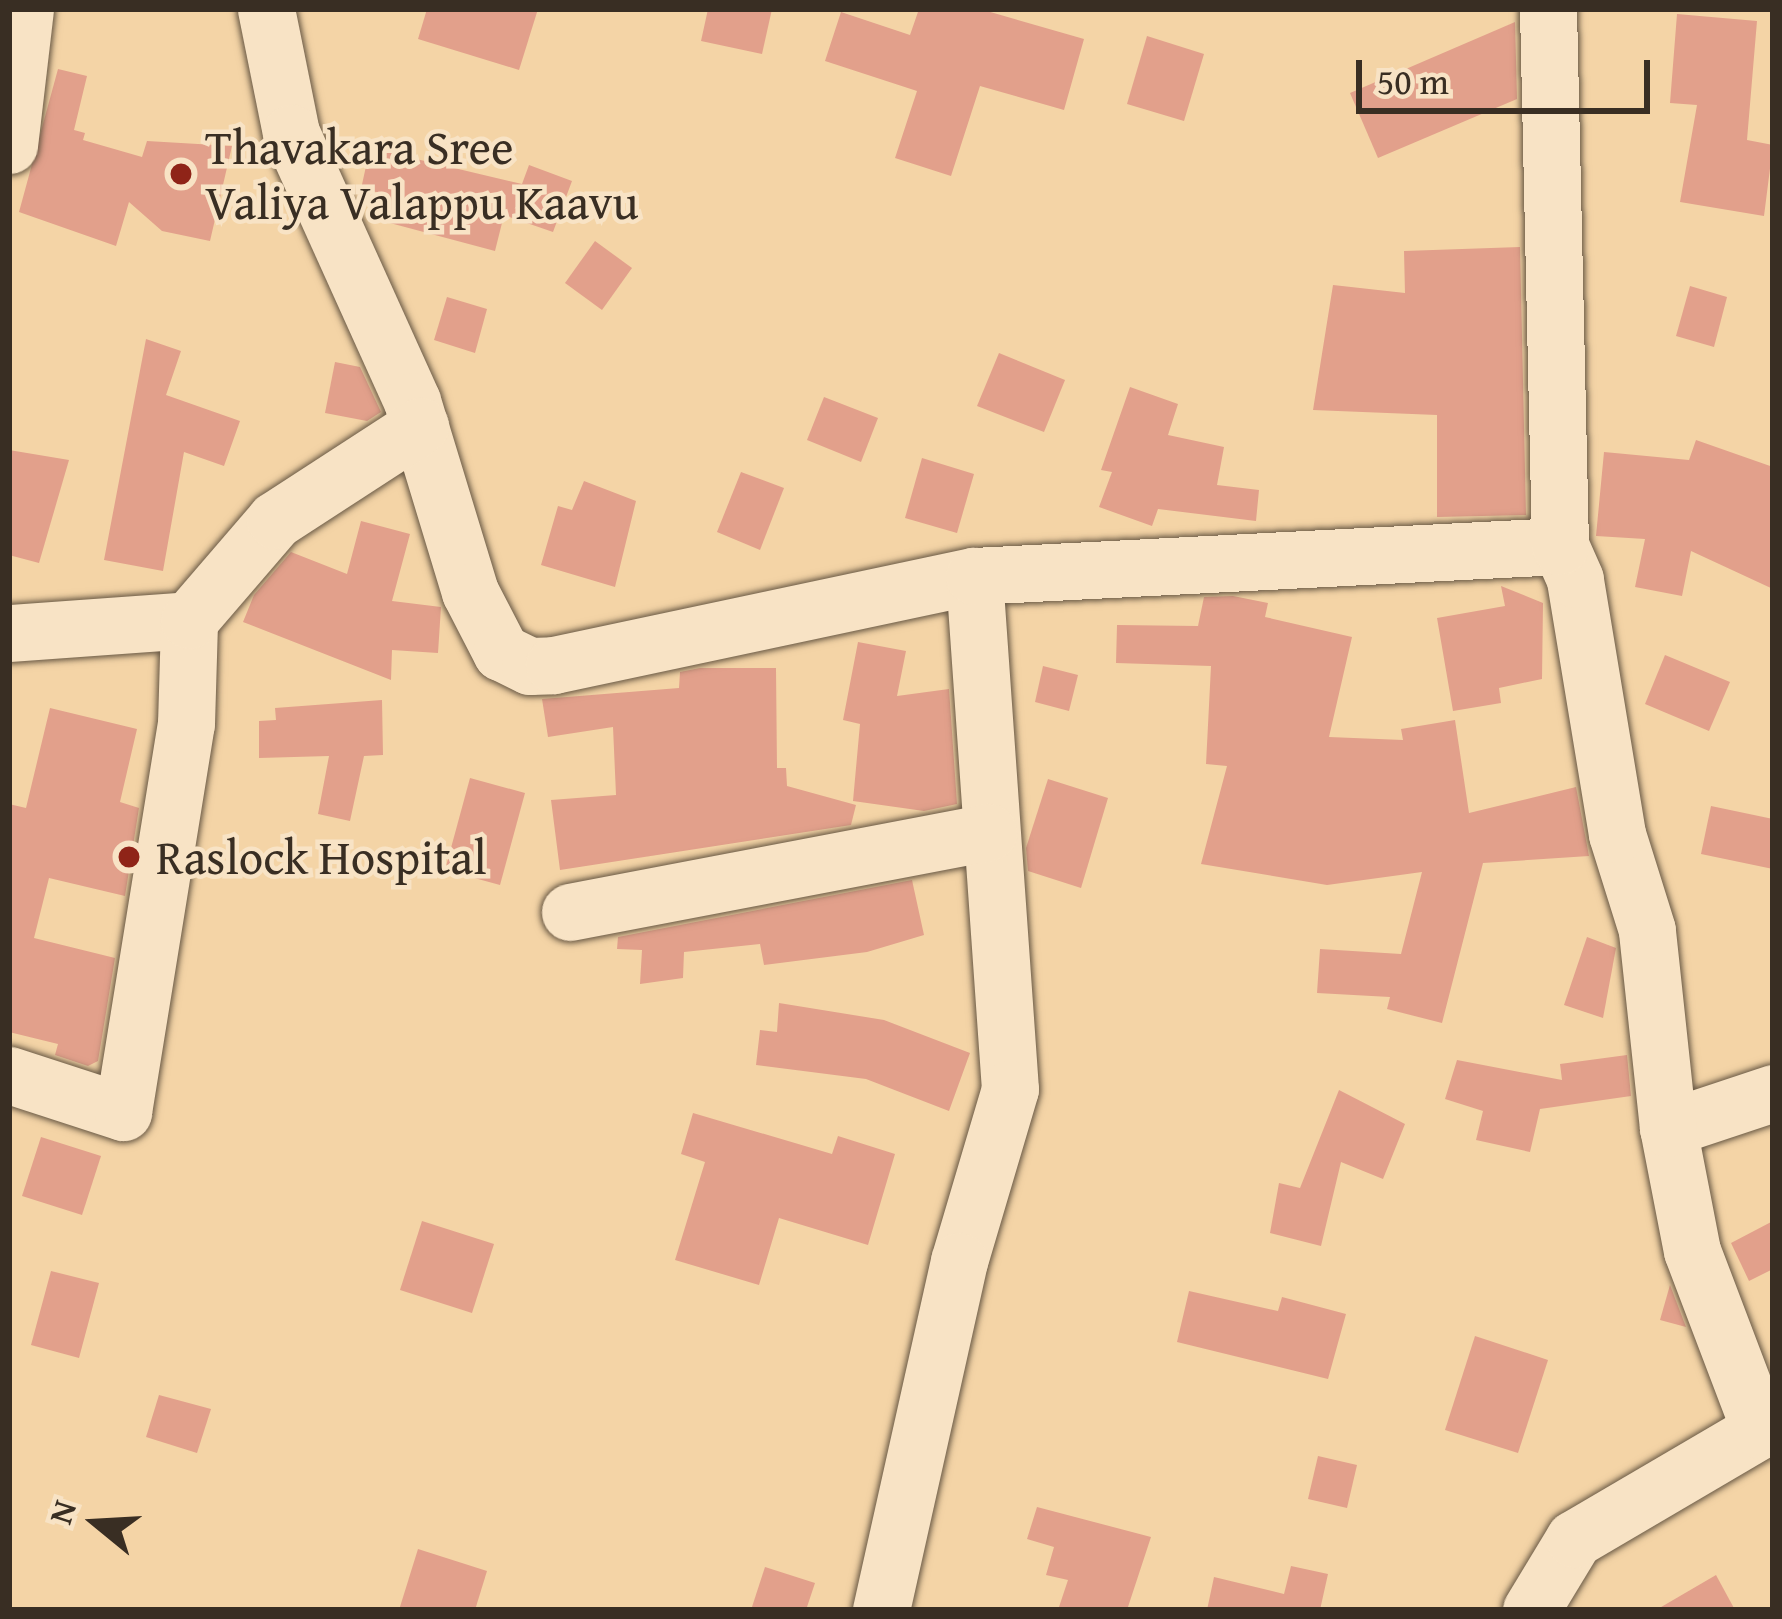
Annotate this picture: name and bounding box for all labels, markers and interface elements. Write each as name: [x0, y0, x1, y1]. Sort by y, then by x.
scale bar: [1362, 36, 1656, 110]
text: 50 m: [1377, 54, 1449, 107]
place label: Thavakara Sree Valiya Valappu Kaavu: [205, 117, 638, 230]
marker: Thavakara Sree Valiya Valappu Kaavu: [168, 161, 194, 187]
place label: Raslock Hospital: [156, 828, 487, 886]
marker: Raslock Hospital: [113, 841, 145, 873]
north arrow: [36, 1463, 156, 1583]
text: N: [36, 1494, 88, 1530]

